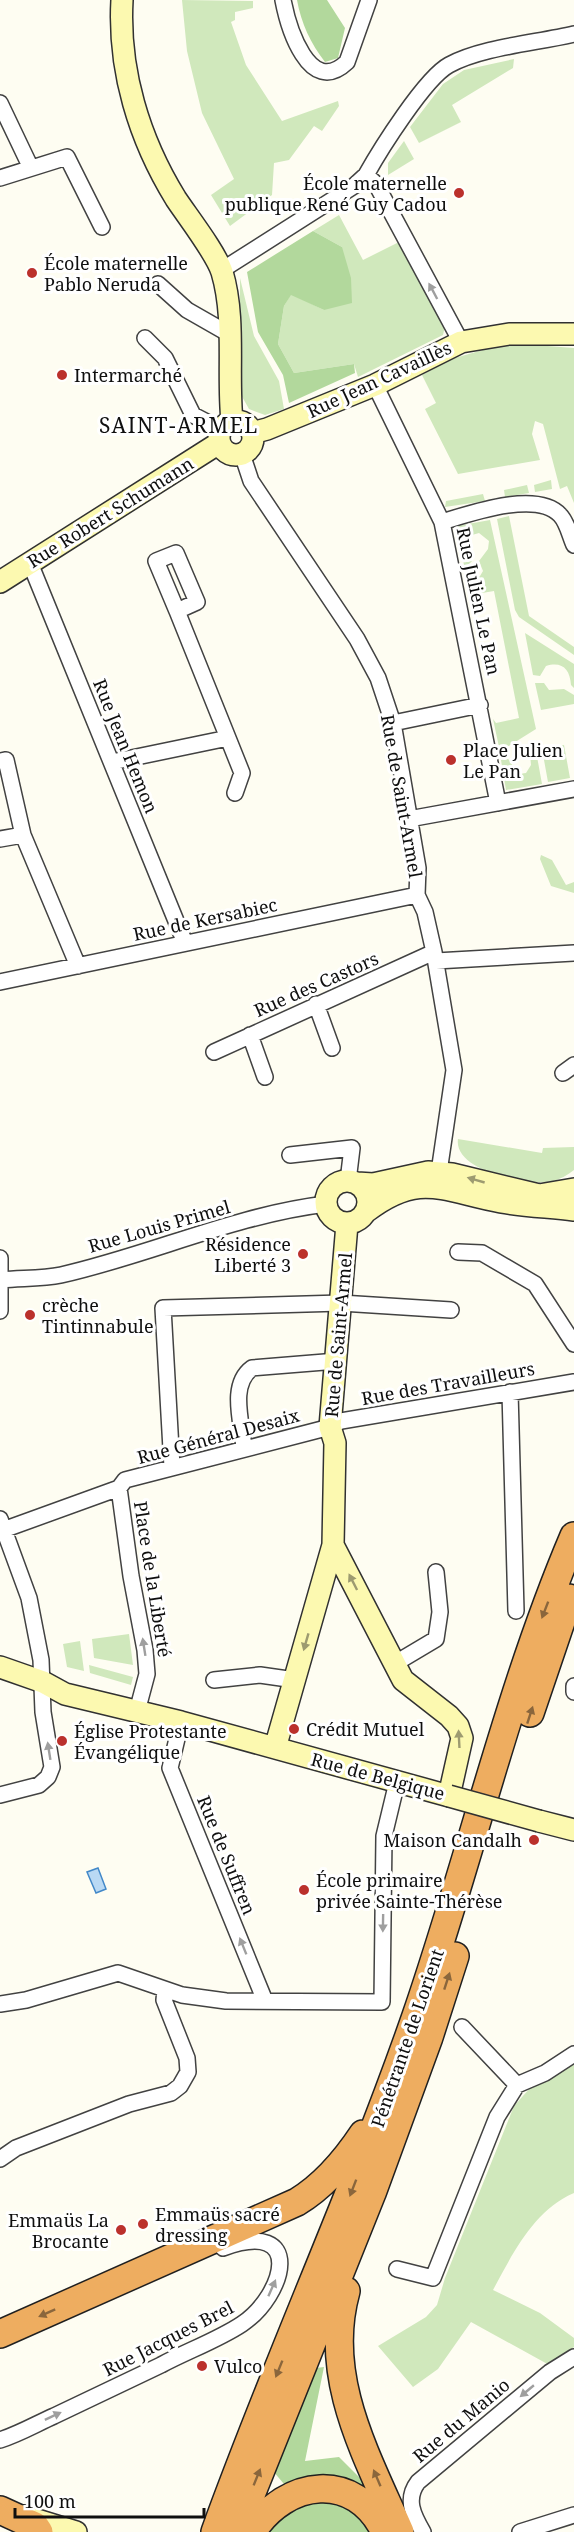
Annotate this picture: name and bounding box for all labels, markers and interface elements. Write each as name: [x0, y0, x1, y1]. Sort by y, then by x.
place label: École maternelle publique René Guy Cadou: [225, 171, 448, 216]
marker: École maternelle publique René Guy Cadou: [452, 186, 466, 200]
place label: École maternelle Pablo Neruda: [44, 251, 188, 296]
marker: École maternelle Pablo Neruda: [25, 266, 39, 280]
one-way arrow: [428, 282, 438, 299]
street label: Rue Jean Cavaillès: [303, 335, 455, 423]
place label: Intermarché: [74, 363, 182, 387]
marker: Intermarché: [55, 368, 69, 382]
district label: SAINT-ARMEL: [99, 411, 259, 439]
street label: Rue Robert Schumann: [22, 451, 198, 573]
street label: Rue Julien Le Pan: [452, 525, 506, 678]
street label: Rue Jean Hemon: [88, 675, 164, 817]
street label: Rue de Saint-Armel: [376, 712, 428, 880]
place label: Place Julien Le Pan: [463, 738, 564, 783]
marker: Place Julien Le Pan: [444, 753, 458, 767]
street label: Rue de Kersabiec: [131, 892, 279, 946]
street label: Rue des Castors: [250, 946, 382, 1022]
one-way arrow: [467, 1175, 485, 1184]
street label: Rue Louis Primel: [85, 1194, 233, 1258]
place label: Résidence Liberté 3: [205, 1232, 291, 1277]
marker: Résidence Liberté 3: [296, 1247, 310, 1261]
street label: Rue de Saint-Armel: [319, 1251, 357, 1418]
place label: crèche Tintinnabule: [42, 1293, 154, 1338]
marker: crèche Tintinnabule: [23, 1308, 37, 1322]
street label: Rue des Travailleurs: [360, 1356, 536, 1410]
street label: Rue Général Desaix: [134, 1403, 302, 1469]
street label: Place de la Liberté: [129, 1499, 177, 1659]
one-way arrow: [348, 1574, 358, 1591]
one-way arrow: [540, 1601, 550, 1619]
one-way arrow: [301, 1633, 310, 1651]
one-way arrow: [140, 1637, 149, 1656]
one-way arrow: [525, 1706, 535, 1724]
place label: Crédit Mutuel: [306, 1717, 425, 1741]
place label: Église Protestante Évangélique: [74, 1719, 227, 1764]
marker: Crédit Mutuel: [287, 1722, 301, 1736]
one-way arrow: [454, 1729, 463, 1748]
marker: Église Protestante Évangélique: [55, 1734, 69, 1748]
one-way arrow: [45, 1741, 54, 1760]
street label: Rue de Belgique: [309, 1747, 447, 1805]
street label: Rue de Suffren: [192, 1792, 262, 1919]
place label: Maison Candalh: [383, 1828, 522, 1852]
marker: Maison Candalh: [527, 1833, 541, 1847]
place label: École primaire privée Sainte-Thérèse: [316, 1868, 502, 1913]
marker: École primaire privée Sainte-Thérèse: [297, 1883, 311, 1897]
one-way arrow: [378, 1913, 388, 1932]
one-way arrow: [238, 1937, 248, 1955]
street label: Pénétrante de Lorient: [365, 1946, 449, 2130]
one-way arrow: [443, 1972, 452, 1990]
one-way arrow: [348, 2179, 357, 2197]
place label: Emmaüs sacré dressing: [155, 2202, 280, 2247]
place label: Emmaüs La Brocante: [8, 2208, 109, 2253]
marker: Emmaüs sacré dressing: [136, 2217, 150, 2231]
marker: Emmaüs La Brocante: [114, 2223, 128, 2237]
one-way arrow: [268, 2279, 277, 2296]
street label: Rue Jacques Brel: [99, 2295, 238, 2381]
one-way arrow: [38, 2308, 56, 2318]
place label: Vulco: [214, 2354, 262, 2378]
marker: Vulco: [195, 2359, 209, 2373]
one-way arrow: [274, 2360, 283, 2378]
street label: Rue du Manio: [408, 2372, 514, 2468]
one-way arrow: [519, 2385, 535, 2398]
one-way arrow: [45, 2411, 63, 2421]
one-way arrow: [252, 2468, 262, 2486]
one-way arrow: [372, 2470, 381, 2487]
scale bar: [15, 2481, 204, 2519]
text: 100 m: [24, 2489, 76, 2513]

